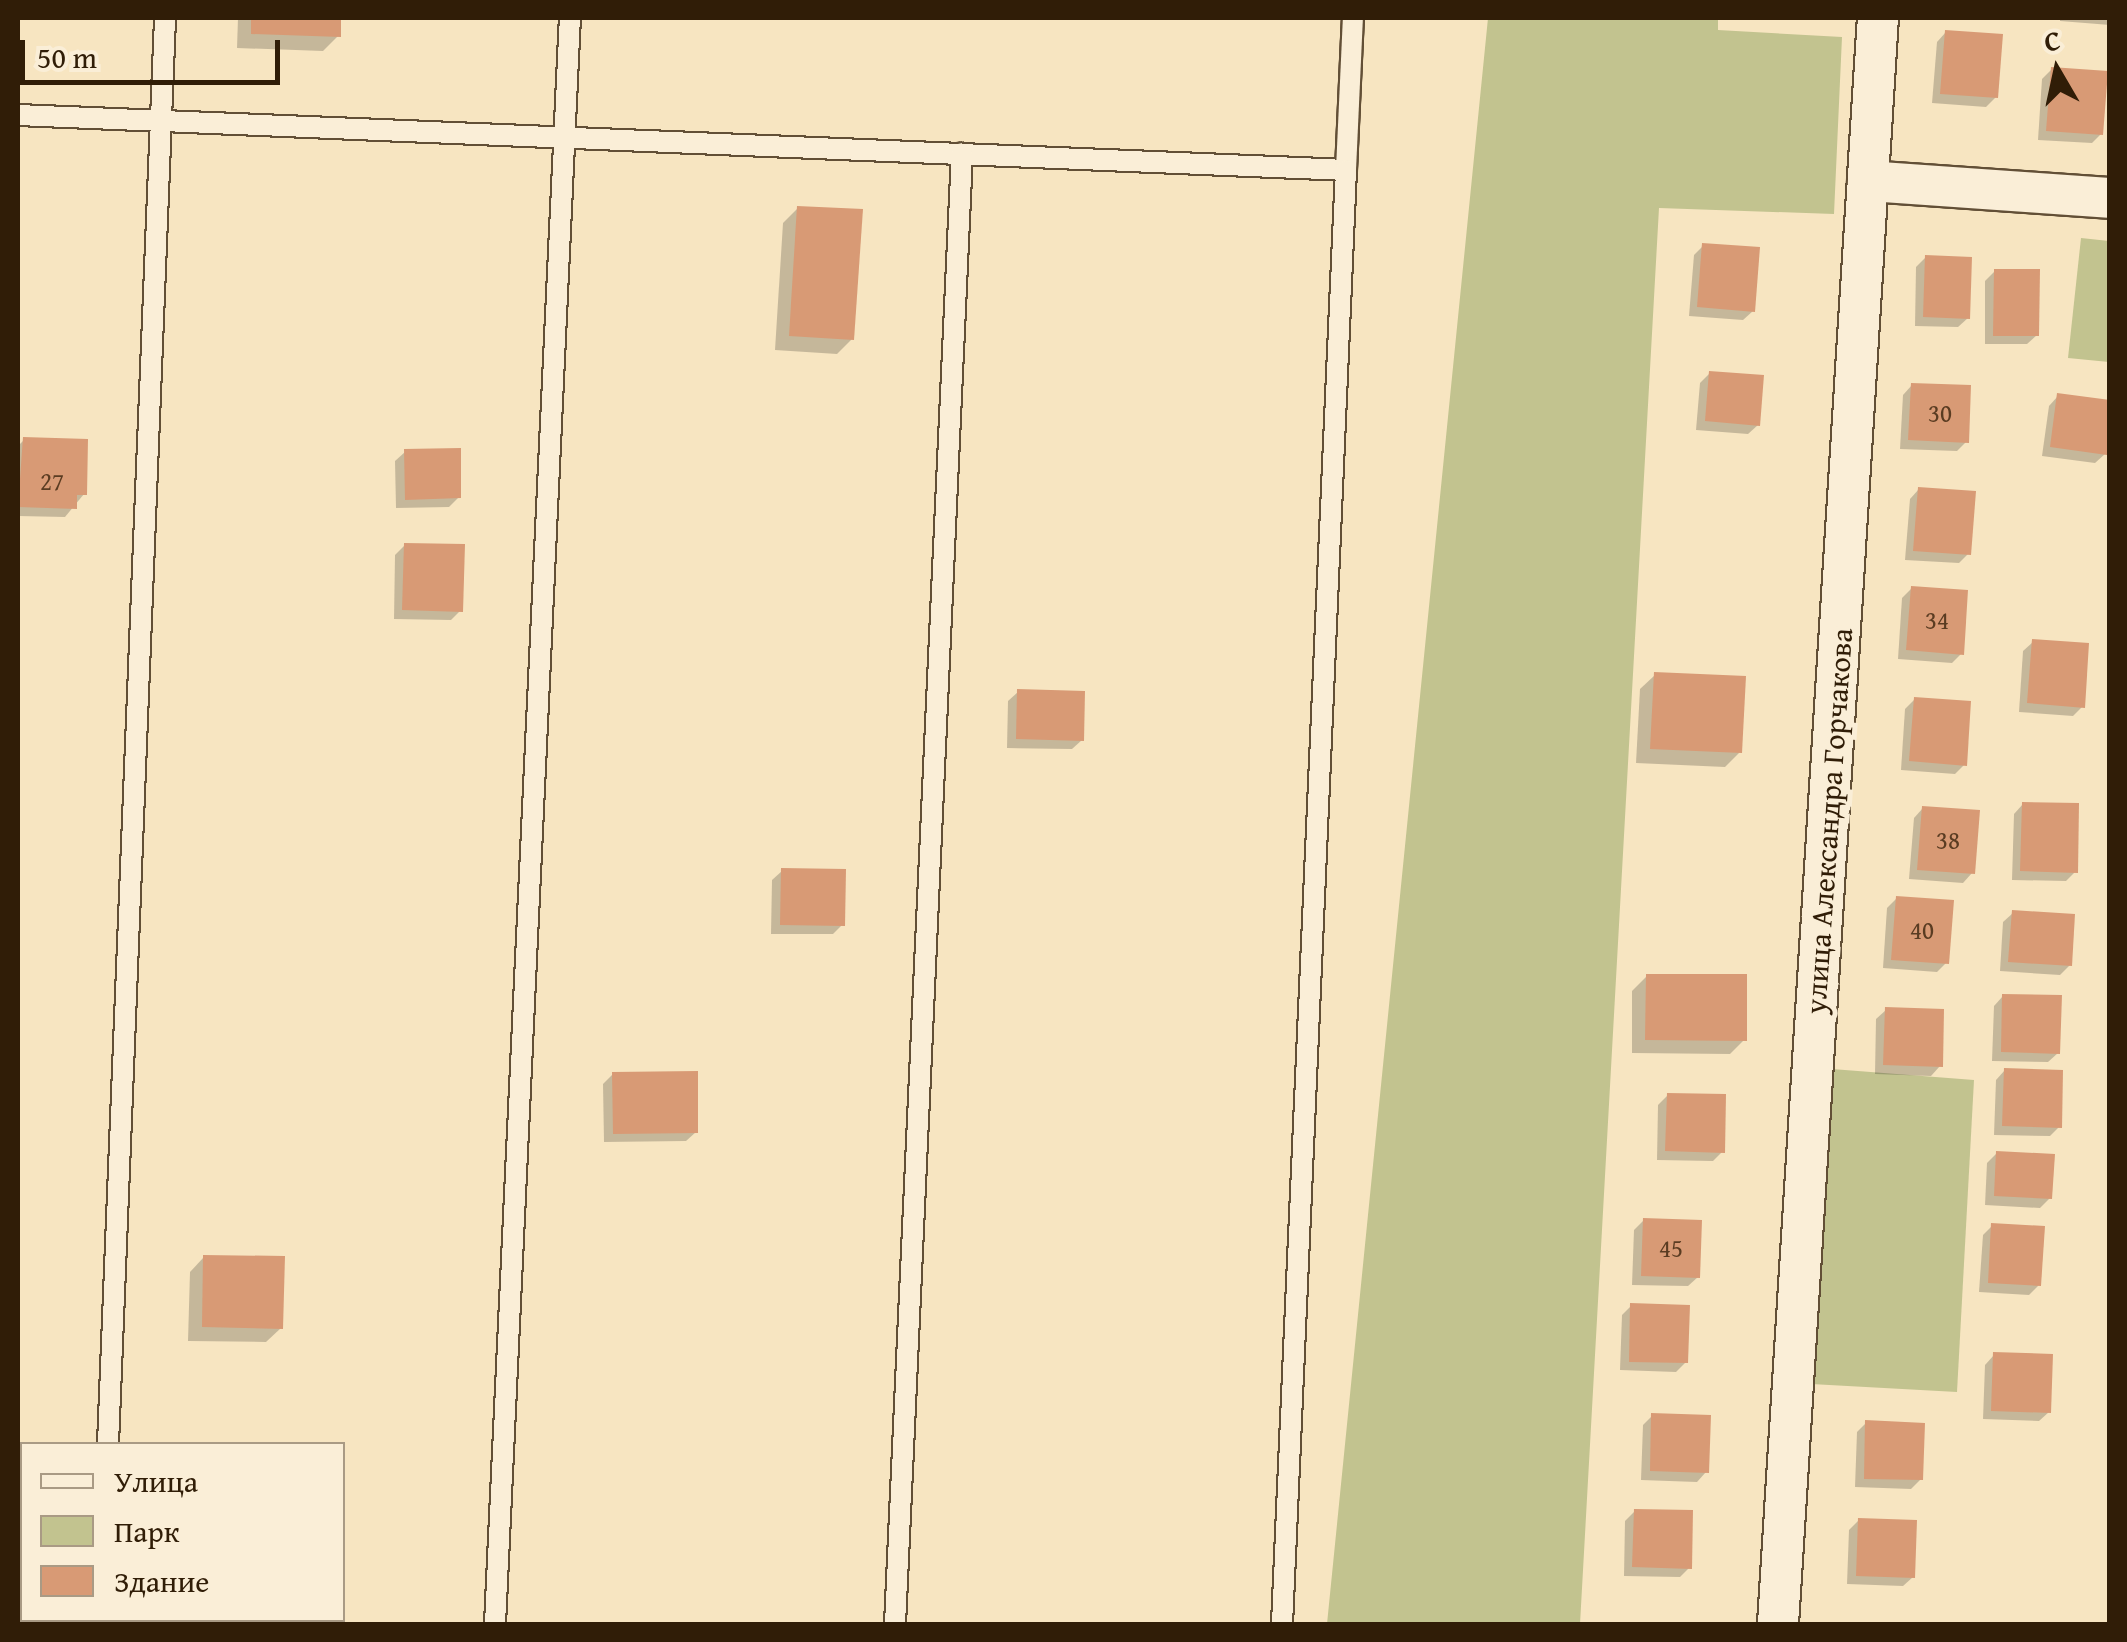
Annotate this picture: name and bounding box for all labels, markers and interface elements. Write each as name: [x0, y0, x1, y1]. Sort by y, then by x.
text: С: [2041, 18, 2063, 61]
scale bar: [25, 20, 285, 82]
north arrow: [2007, 20, 2107, 120]
text: 50 m: [37, 35, 97, 79]
house number: 30: [1928, 398, 1952, 428]
house number: 27: [40, 466, 64, 496]
house number: 34: [1925, 605, 1949, 635]
street label: улица Александра Горчакова: [1797, 627, 1859, 1015]
house number: 38: [1936, 825, 1960, 855]
house number: 40: [1910, 915, 1934, 945]
house number: 45: [1659, 1233, 1683, 1263]
legend: [20, 1442, 345, 1622]
text: Улица: [114, 1459, 198, 1503]
text: Парк: [114, 1509, 180, 1553]
text: Здание: [114, 1559, 209, 1603]

